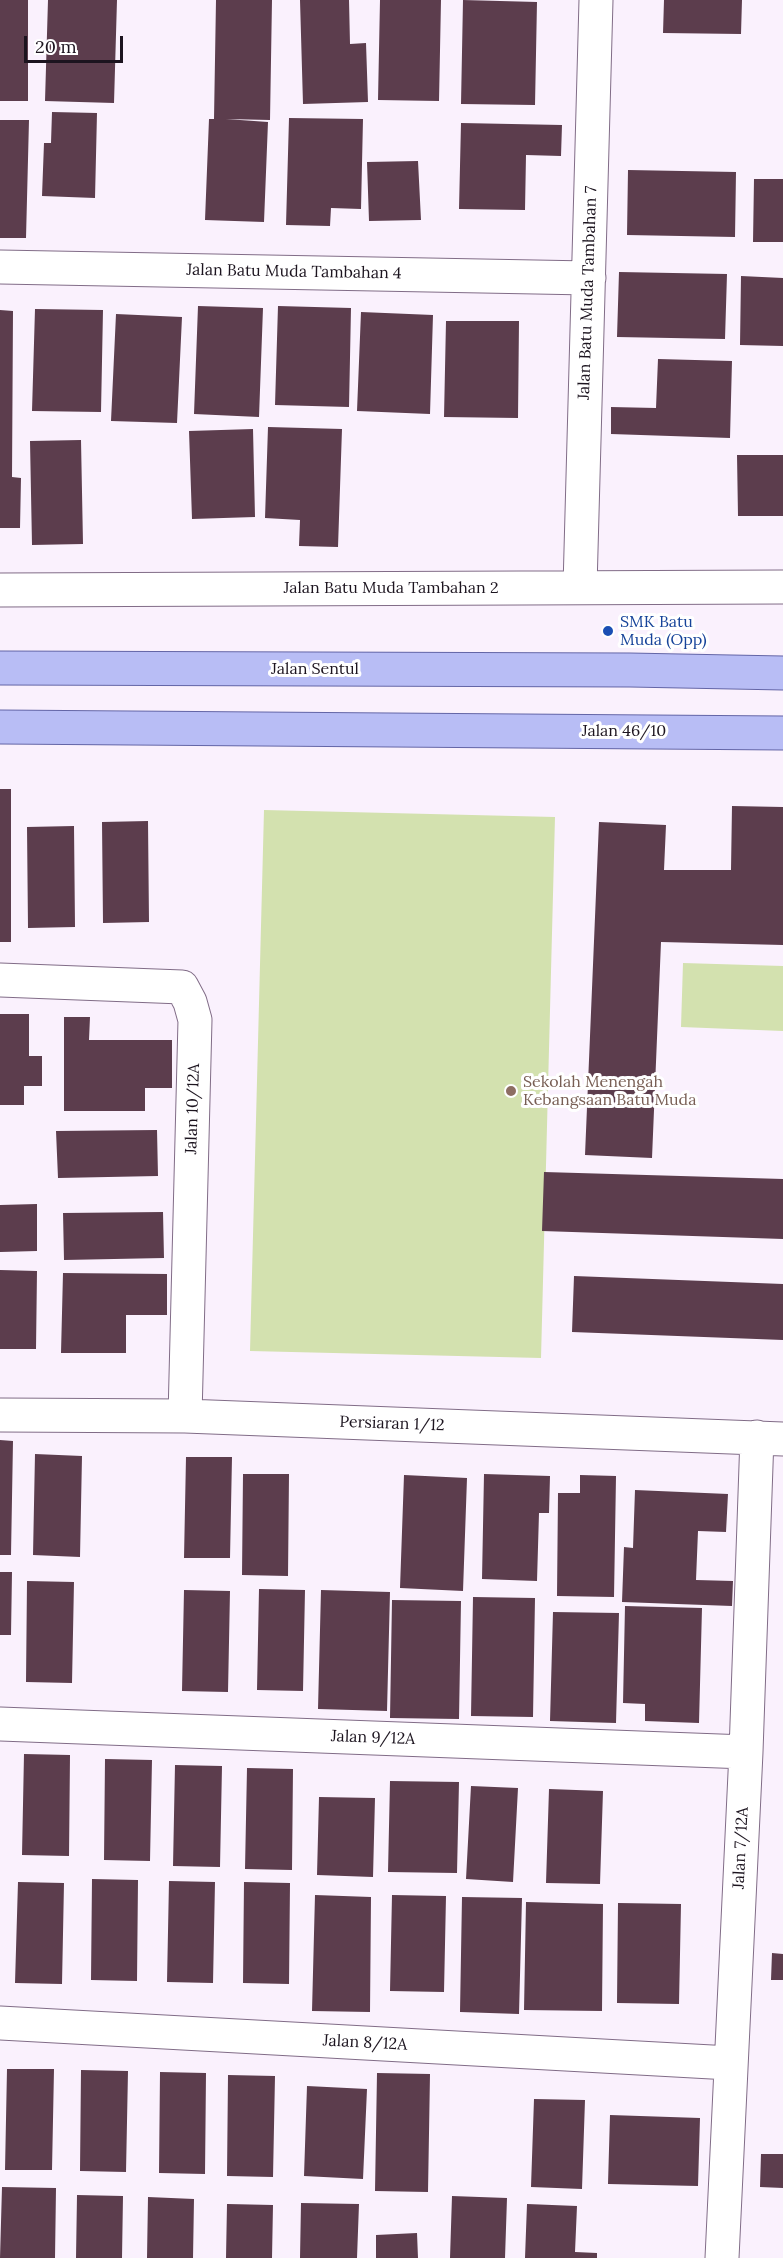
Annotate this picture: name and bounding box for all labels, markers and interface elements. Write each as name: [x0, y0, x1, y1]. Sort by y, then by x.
scale bar: [27, 24, 126, 62]
text: 20 m: [35, 35, 77, 58]
street label: Jalan Batu Muda Tambahan 7: [575, 186, 601, 400]
street label: Jalan Batu Muda Tambahan 4: [186, 261, 402, 283]
street label: Jalan Batu Muda Tambahan 2: [283, 578, 499, 598]
place label: SMK Batu Muda (Opp): [620, 612, 707, 650]
marker: SMK Batu Muda (Opp): [601, 624, 615, 638]
street label: Jalan Sentul: [271, 659, 359, 679]
street label: Jalan 46/10: [582, 721, 666, 741]
street label: Jalan 10/12A: [182, 1063, 204, 1155]
place label: Sekolah Menengah Kebangsaan Batu Muda: [523, 1072, 696, 1110]
marker: Sekolah Menengah Kebangsaan Batu Muda: [504, 1084, 518, 1098]
street label: Persiaran 1/12: [339, 1413, 445, 1435]
street label: Jalan 9/12A: [330, 1727, 416, 1749]
street label: Jalan 7/12A: [729, 1806, 753, 1890]
street label: Jalan 8/12A: [322, 2031, 408, 2055]

